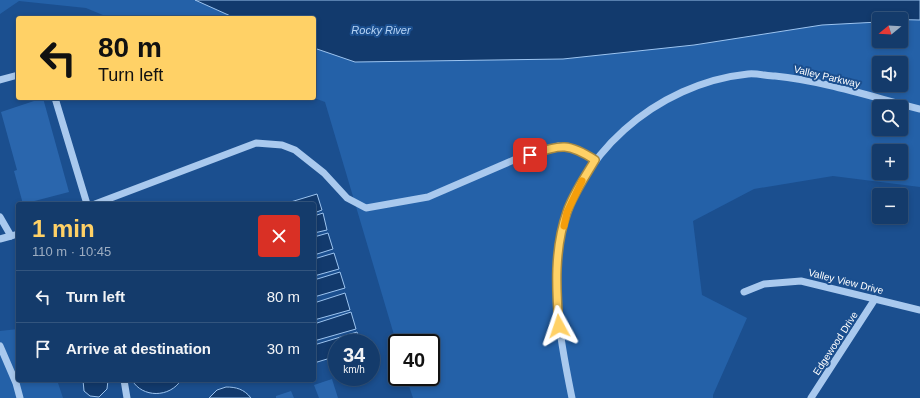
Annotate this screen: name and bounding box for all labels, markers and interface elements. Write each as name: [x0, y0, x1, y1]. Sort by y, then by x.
north arrow: [872, 12, 908, 48]
map controls: [872, 12, 908, 224]
water label: Rocky River: [351, 24, 412, 36]
icon: left: [32, 32, 84, 84]
text: 80 m: [98, 32, 162, 63]
button: sound: [872, 56, 908, 92]
street label: Valley Parkway: [793, 64, 861, 89]
text: Turn left: [98, 65, 163, 85]
button: search: [872, 100, 908, 136]
pin: [513, 138, 547, 172]
icon: arrive: [519, 144, 541, 166]
button: +: [872, 144, 908, 180]
button: −: [872, 188, 908, 224]
text: 1 min: [32, 215, 95, 242]
button: close: [258, 215, 300, 257]
text: 110 m · 10:45: [32, 244, 111, 259]
street label: Valley View Drive: [807, 267, 885, 296]
icon: left: [32, 286, 54, 308]
text: Turn left: [66, 288, 125, 305]
text: 80 m: [267, 288, 300, 305]
position arrow: [538, 305, 580, 347]
street label: Edgewood Drive: [811, 309, 860, 377]
speed limit sign: 40: [388, 334, 440, 386]
icon: arrive: [32, 338, 54, 360]
text: Arrive at destination: [66, 340, 211, 357]
text: 30 m: [267, 340, 300, 357]
text: 34: [343, 344, 365, 366]
text: km/h: [343, 364, 365, 375]

